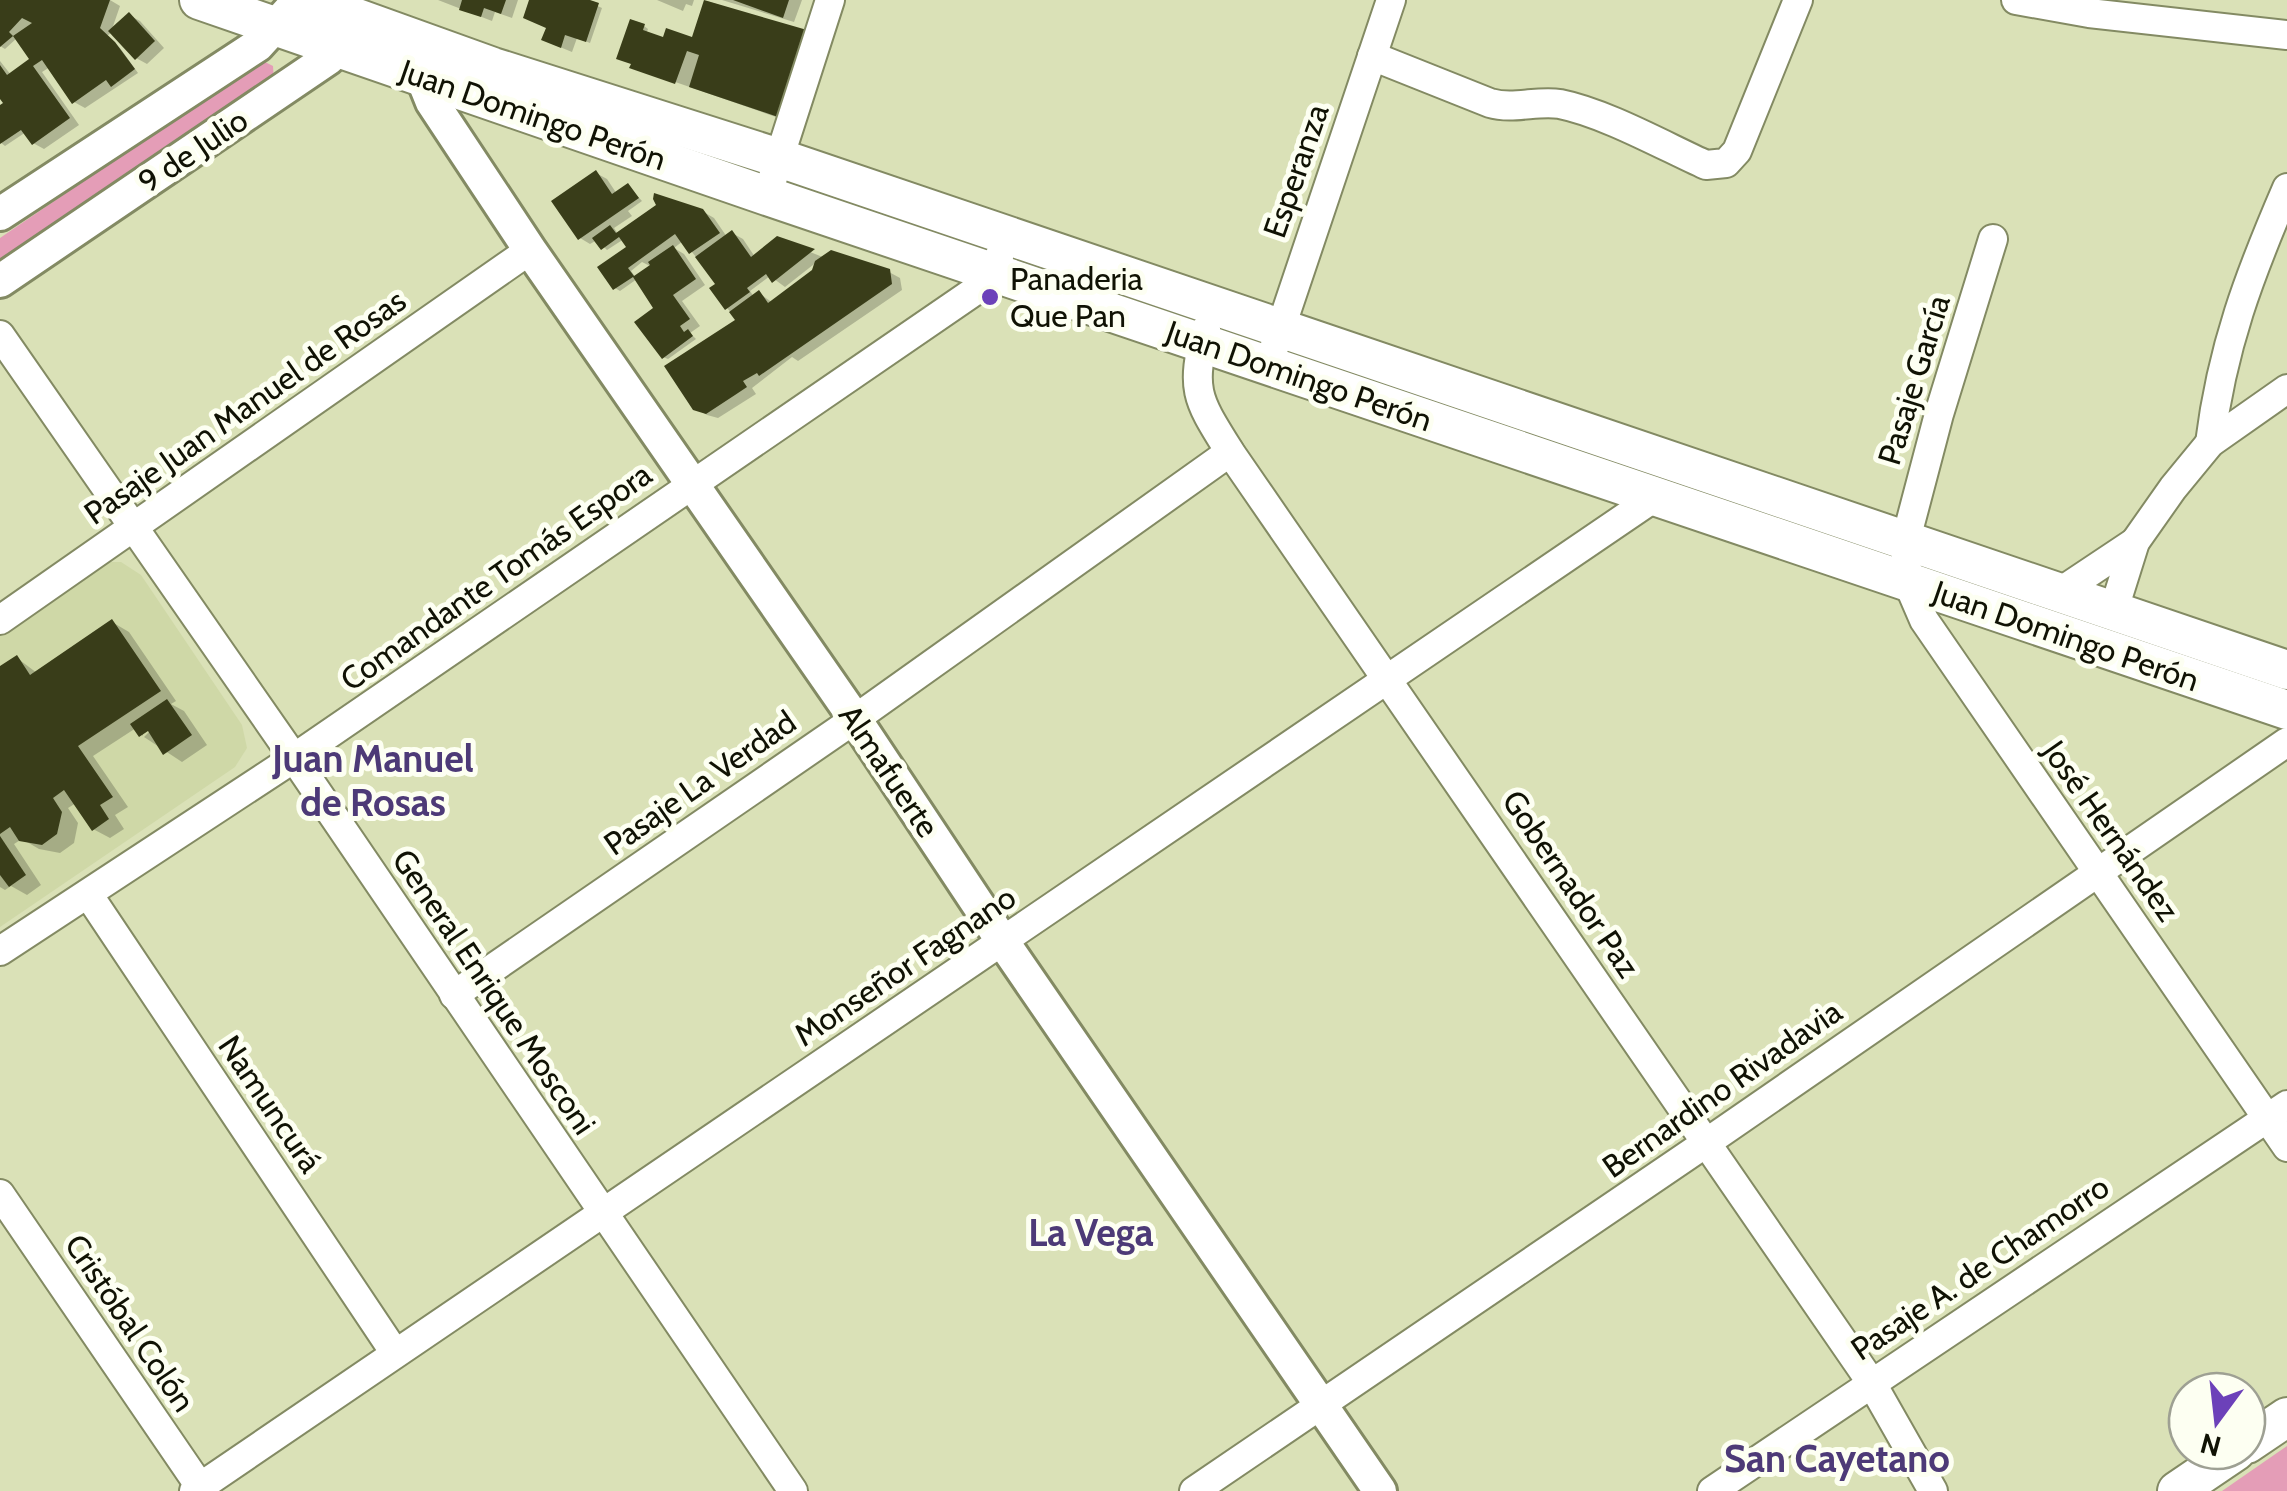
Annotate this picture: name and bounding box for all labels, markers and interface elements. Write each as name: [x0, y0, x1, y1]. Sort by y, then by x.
street label: Juan Domingo Perón: [394, 50, 671, 178]
street label: Esperanza: [1255, 98, 1337, 243]
street label: 9 de Julio: [131, 100, 255, 201]
place label: Panaderia Que Pan: [1010, 259, 1144, 335]
street label: Pasaje Juan Manuel de Rosas: [76, 281, 413, 533]
marker: Panaderia Que Pan: [979, 286, 1001, 308]
street label: Pasaje García: [1869, 290, 1958, 469]
street label: Juan Domingo Perón: [1160, 311, 1437, 439]
street label: Comandante Tomás Espora: [333, 454, 659, 699]
street label: Juan Domingo Perón: [1927, 571, 2204, 699]
street label: Almafuerte: [831, 697, 948, 844]
street label: Pasaje La Verdad: [596, 702, 803, 863]
street label: José Hernández: [2034, 732, 2188, 928]
district label: Juan Manuel de Rosas: [271, 735, 474, 826]
street label: Gobernador Paz: [1494, 783, 1648, 985]
street label: General Enrique Mosconi: [384, 842, 604, 1142]
street label: Monseñor Fagnano: [787, 877, 1023, 1054]
street label: Bernardino Rivadavia: [1595, 991, 1849, 1186]
street label: Namuncurá: [210, 1028, 331, 1180]
street label: Pasaje A. de Chamorro: [1843, 1167, 2116, 1368]
district label: La Vega: [1028, 1209, 1154, 1256]
street label: Cristóbal Colón: [57, 1227, 204, 1419]
north arrow: [2167, 1371, 2267, 1471]
text: N: [2197, 1426, 2224, 1464]
district label: San Cayetano: [1724, 1435, 1950, 1482]

